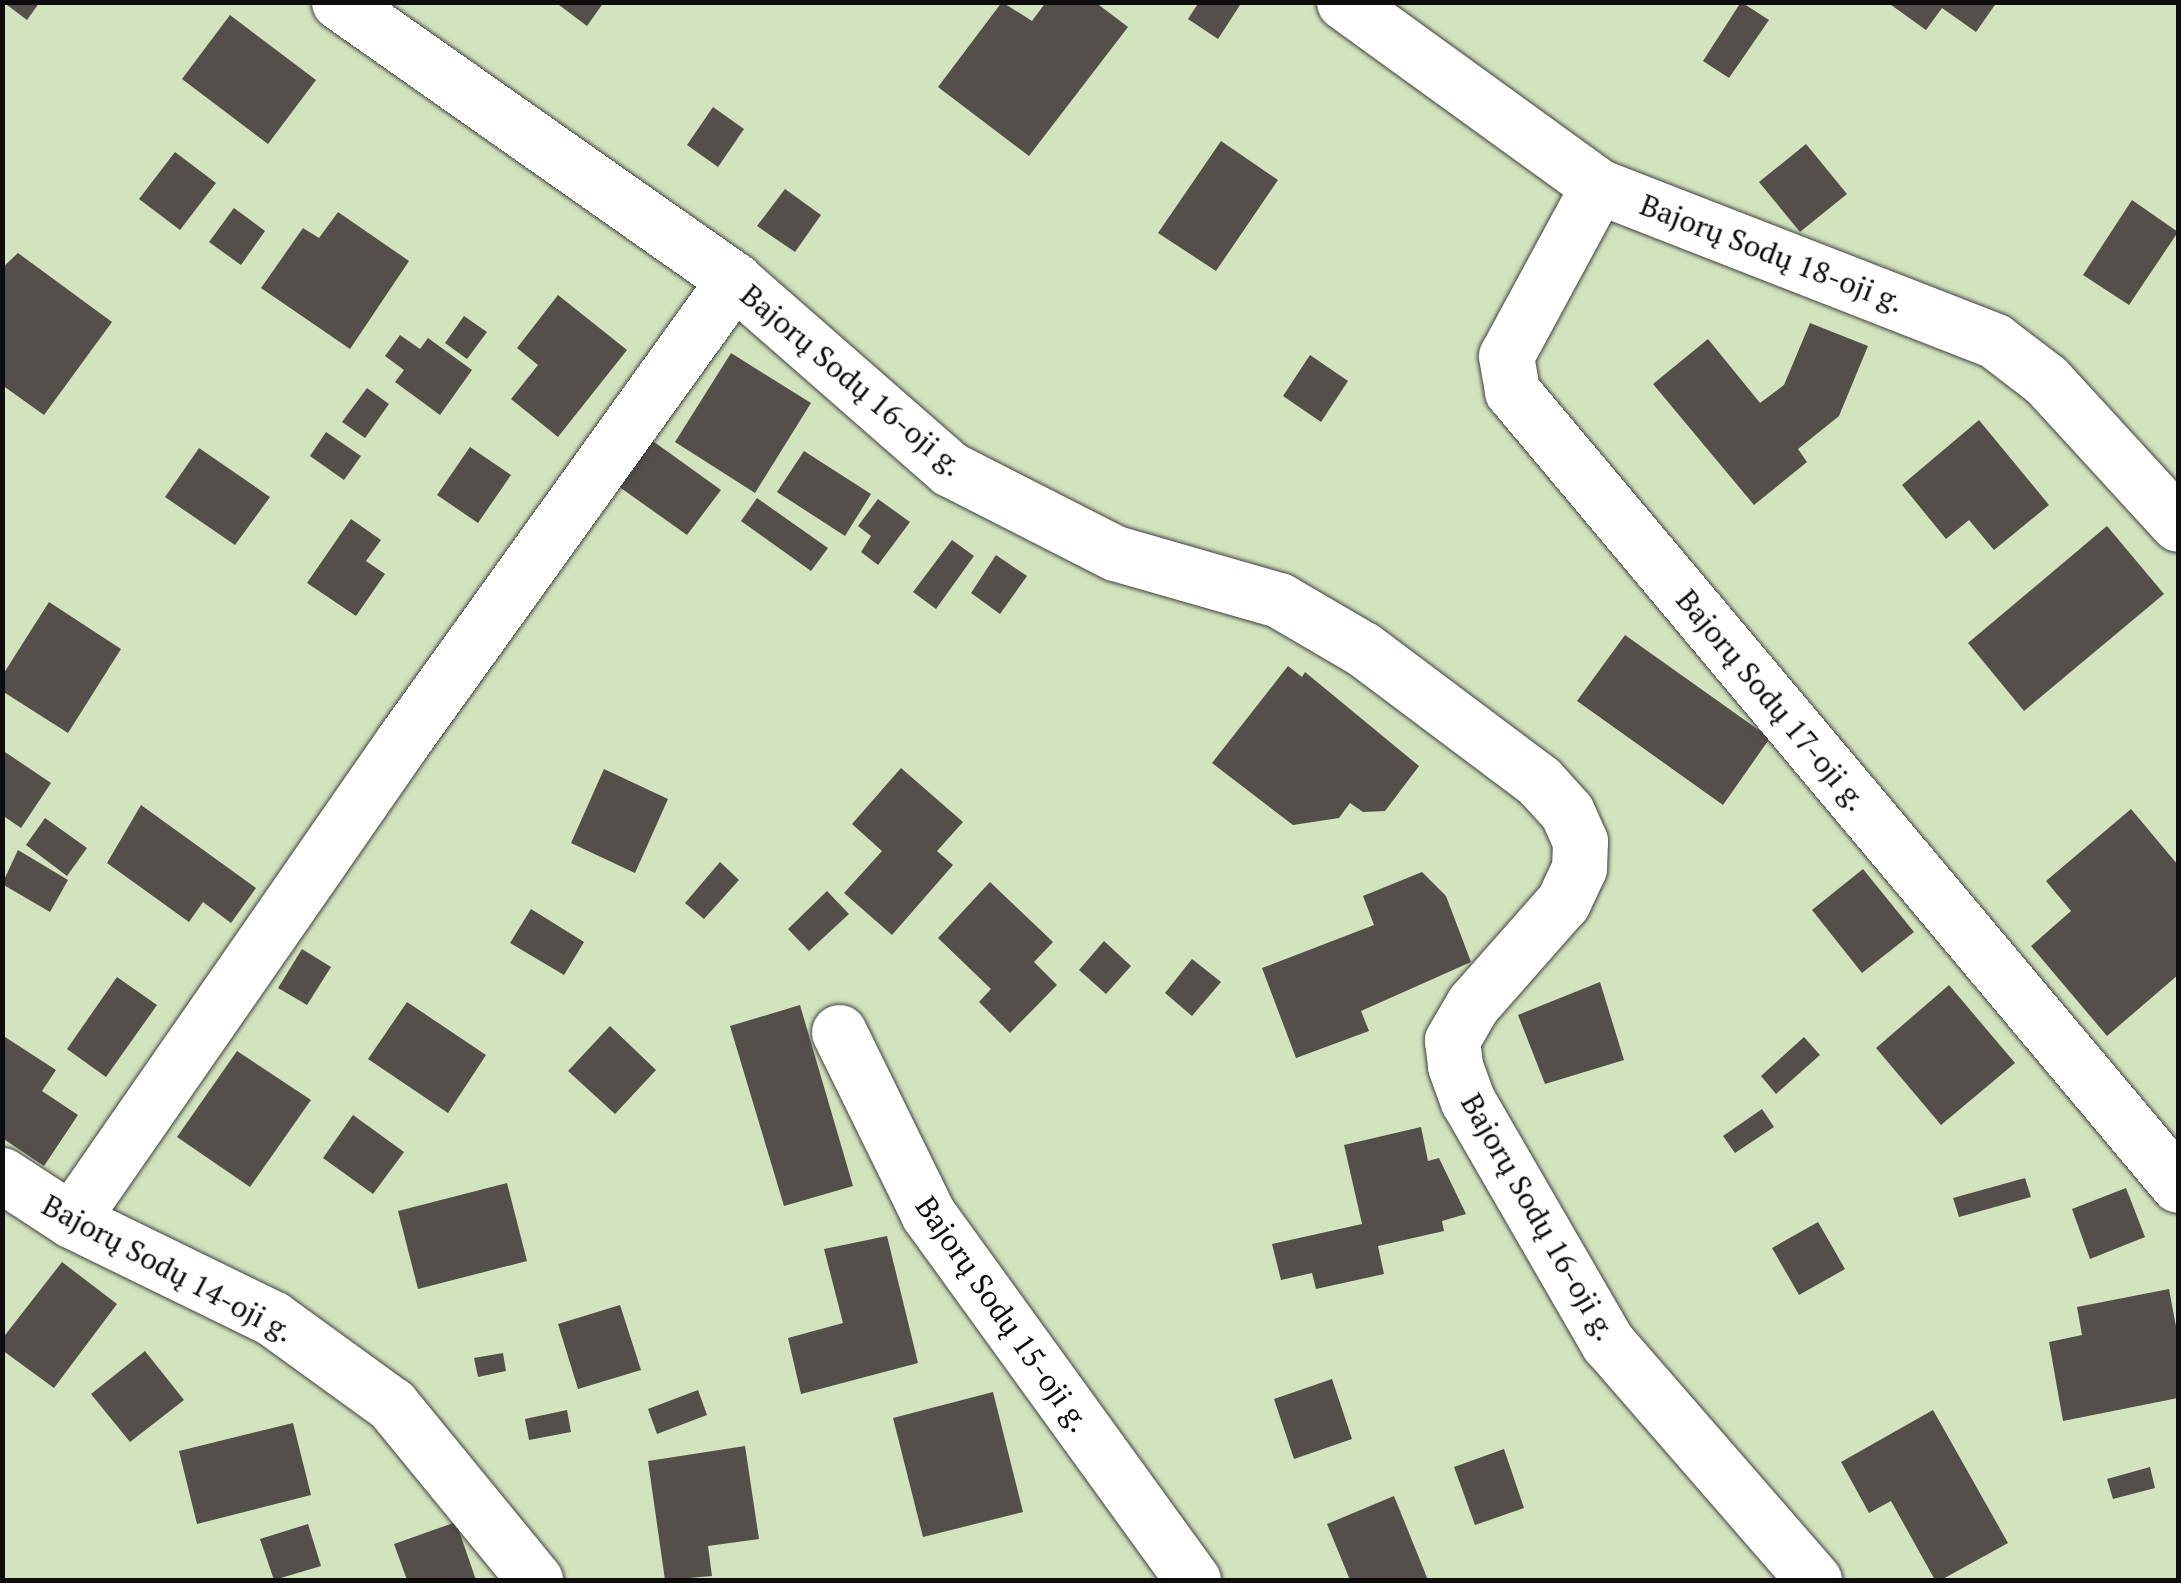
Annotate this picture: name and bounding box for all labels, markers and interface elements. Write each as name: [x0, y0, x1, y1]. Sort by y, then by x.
street label: Bajorų Sodų 18-oji g.: [1635, 186, 1909, 320]
street label: Bajorų Sodų 16-oji g.: [734, 277, 970, 483]
street label: Bajorų Sodų 17-oji g.: [1669, 582, 1875, 818]
street label: Bajorų Sodų 16-oji g.: [1454, 1087, 1624, 1347]
street label: Bajorų Sodų 14-oji g.: [36, 1187, 300, 1349]
street label: Bajorų Sodų 15-oji g.: [908, 1189, 1098, 1439]

